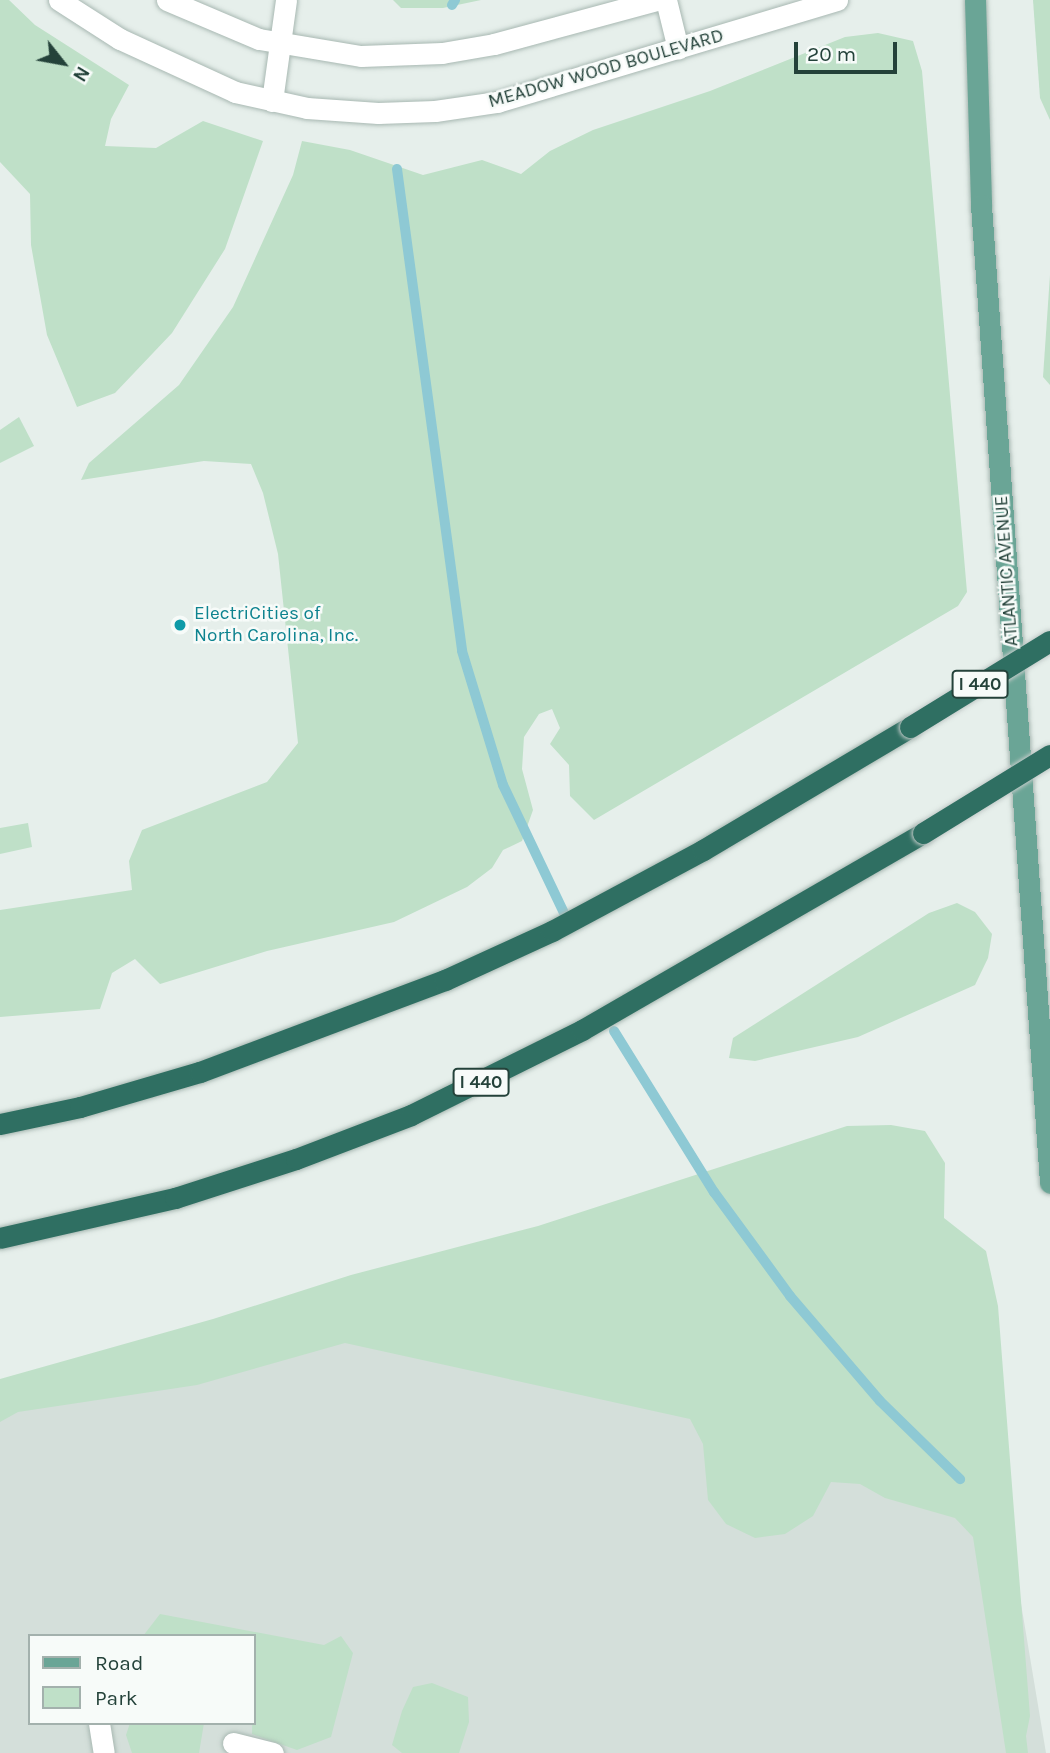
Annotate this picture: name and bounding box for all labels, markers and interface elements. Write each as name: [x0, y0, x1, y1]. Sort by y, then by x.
street label: MEADOW WOOD BOULEVARD: [486, 24, 726, 114]
north arrow: [28, 28, 98, 98]
scale bar: [798, 28, 901, 72]
text: 20 m: [807, 42, 856, 66]
text: N: [68, 62, 94, 85]
street label: ATLANTIC AVENUE: [990, 495, 1024, 647]
place label: ElectriCities of North Carolina, Inc.: [194, 603, 358, 647]
marker: ElectriCities of North Carolina, Inc.: [172, 617, 188, 633]
road number: I 440: [950, 670, 1010, 698]
road number: I 440: [451, 1068, 511, 1097]
legend: [28, 1634, 256, 1725]
text: Road: [95, 1651, 143, 1675]
text: Park: [95, 1686, 138, 1710]

